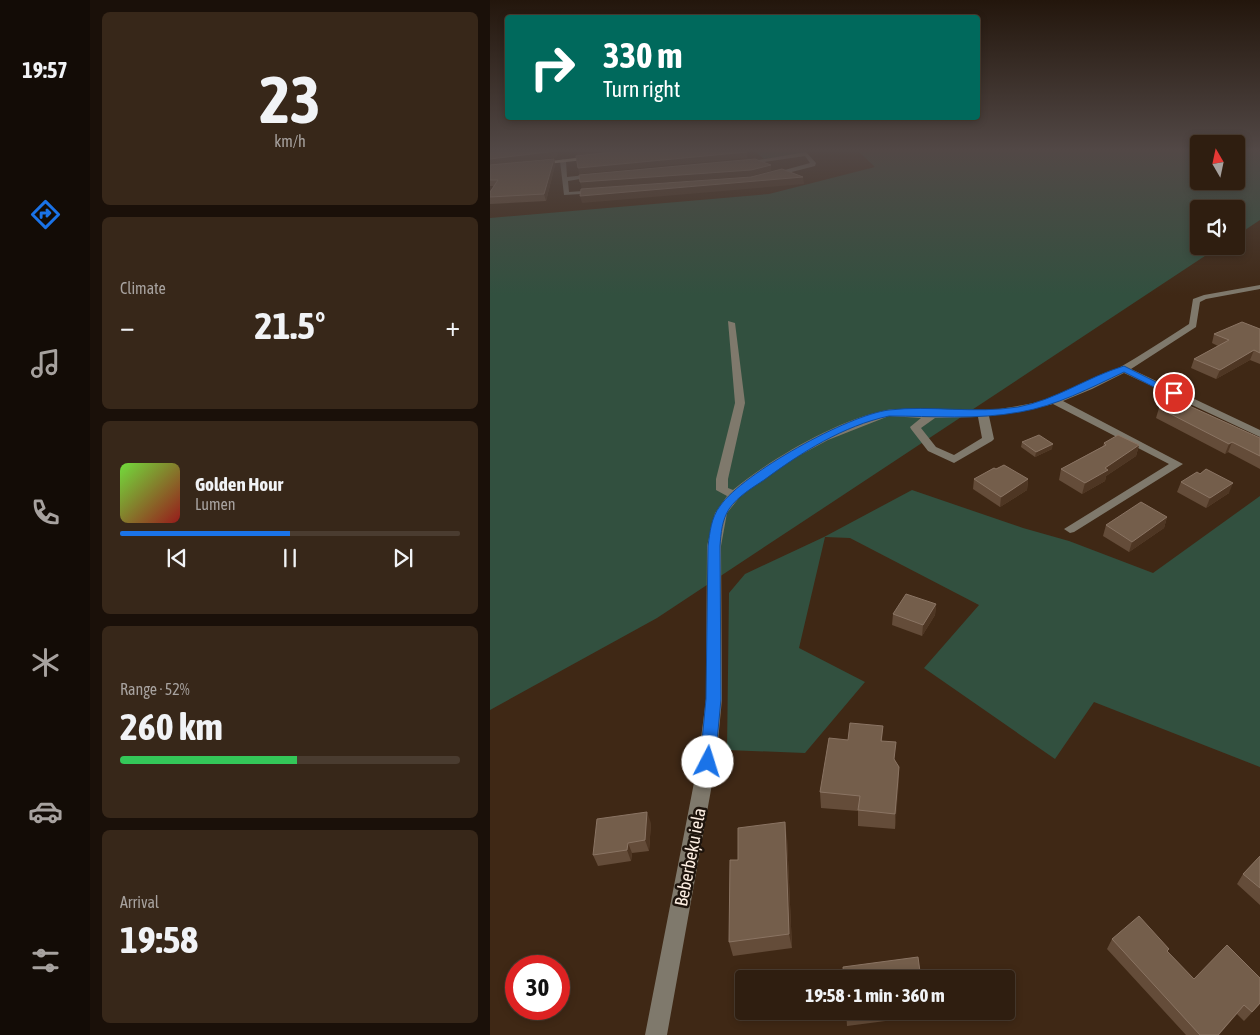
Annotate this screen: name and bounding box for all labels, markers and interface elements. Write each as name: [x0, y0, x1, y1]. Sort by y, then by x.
icon: right: [520, 35, 585, 100]
text: 330 m: [603, 35, 682, 75]
text: 19:57: [22, 57, 68, 83]
text: 23: [259, 62, 321, 137]
text: Turn right: [603, 76, 680, 102]
text: km/h: [274, 132, 306, 150]
north arrow: [1190, 135, 1245, 190]
map controls: [1190, 135, 1245, 255]
icon: directions: [28, 197, 63, 232]
button: sound: [1190, 200, 1245, 255]
text: Climate: [120, 279, 166, 297]
text: 21.5°: [255, 304, 325, 347]
text: −: [120, 310, 135, 342]
text: +: [445, 310, 460, 342]
icon: music: [28, 346, 63, 381]
pin: [1153, 372, 1195, 414]
icon: arrive: [1160, 379, 1188, 407]
text: Golden Hour: [195, 473, 283, 495]
icon: phone: [28, 495, 63, 530]
text: Lumen: [195, 495, 235, 513]
icon: previous: [163, 544, 191, 572]
icon: pause: [276, 544, 304, 572]
icon: next: [389, 544, 417, 572]
icon: climate: [28, 645, 63, 680]
text: Range · 52%: [120, 680, 190, 698]
text: 260 km: [120, 705, 223, 748]
position arrow: [681, 735, 733, 787]
icon: car: [28, 794, 63, 829]
street label: Beberbeķu iela: [670, 806, 710, 908]
text: Arrival: [120, 893, 159, 911]
text: 19:58: [120, 918, 198, 961]
icon: filters: [28, 943, 63, 978]
speed limit sign: 30: [505, 955, 570, 1020]
text: 19:58 · 1 min · 360 m: [805, 984, 945, 1006]

